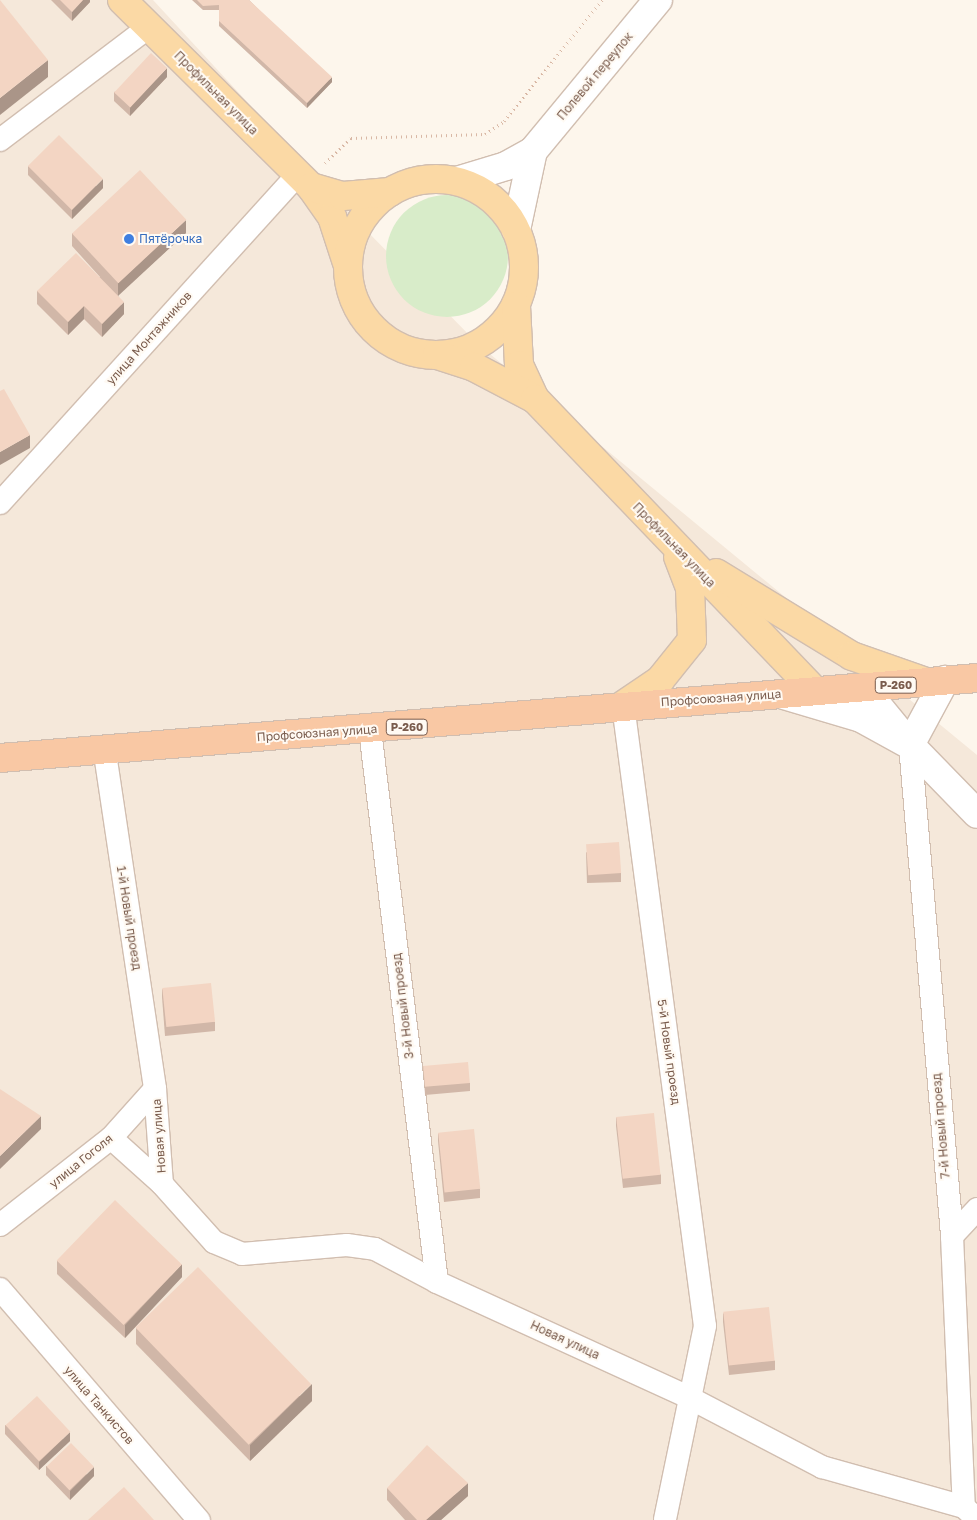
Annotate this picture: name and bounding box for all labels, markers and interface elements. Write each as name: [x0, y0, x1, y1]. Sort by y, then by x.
street label: Полевой переулок: [554, 29, 636, 123]
street label: Профильная улица: [171, 48, 261, 138]
place label: Пятёрочка: [139, 232, 202, 246]
marker: Пятёрочка: [123, 233, 135, 245]
street label: улица Монтажников: [103, 288, 195, 388]
street label: Профильная улица: [630, 500, 718, 590]
road number: Р-260: [875, 676, 917, 694]
street label: Профсоюзная улица: [660, 687, 782, 709]
road number: Р-260: [386, 719, 428, 736]
street label: Профсоюзная улица: [256, 722, 378, 744]
street label: 1-й Новый проезд: [114, 865, 144, 971]
street label: 3-й Новый проезд: [389, 952, 417, 1060]
street label: 5-й Новый проезд: [654, 998, 684, 1106]
street label: 7-й Новый проезд: [929, 1073, 953, 1179]
street label: Новая улица: [149, 1098, 169, 1174]
street label: улица Гоголя: [47, 1131, 115, 1191]
street label: Новая улица: [528, 1318, 602, 1362]
street label: улица Танкистов: [61, 1363, 137, 1447]

